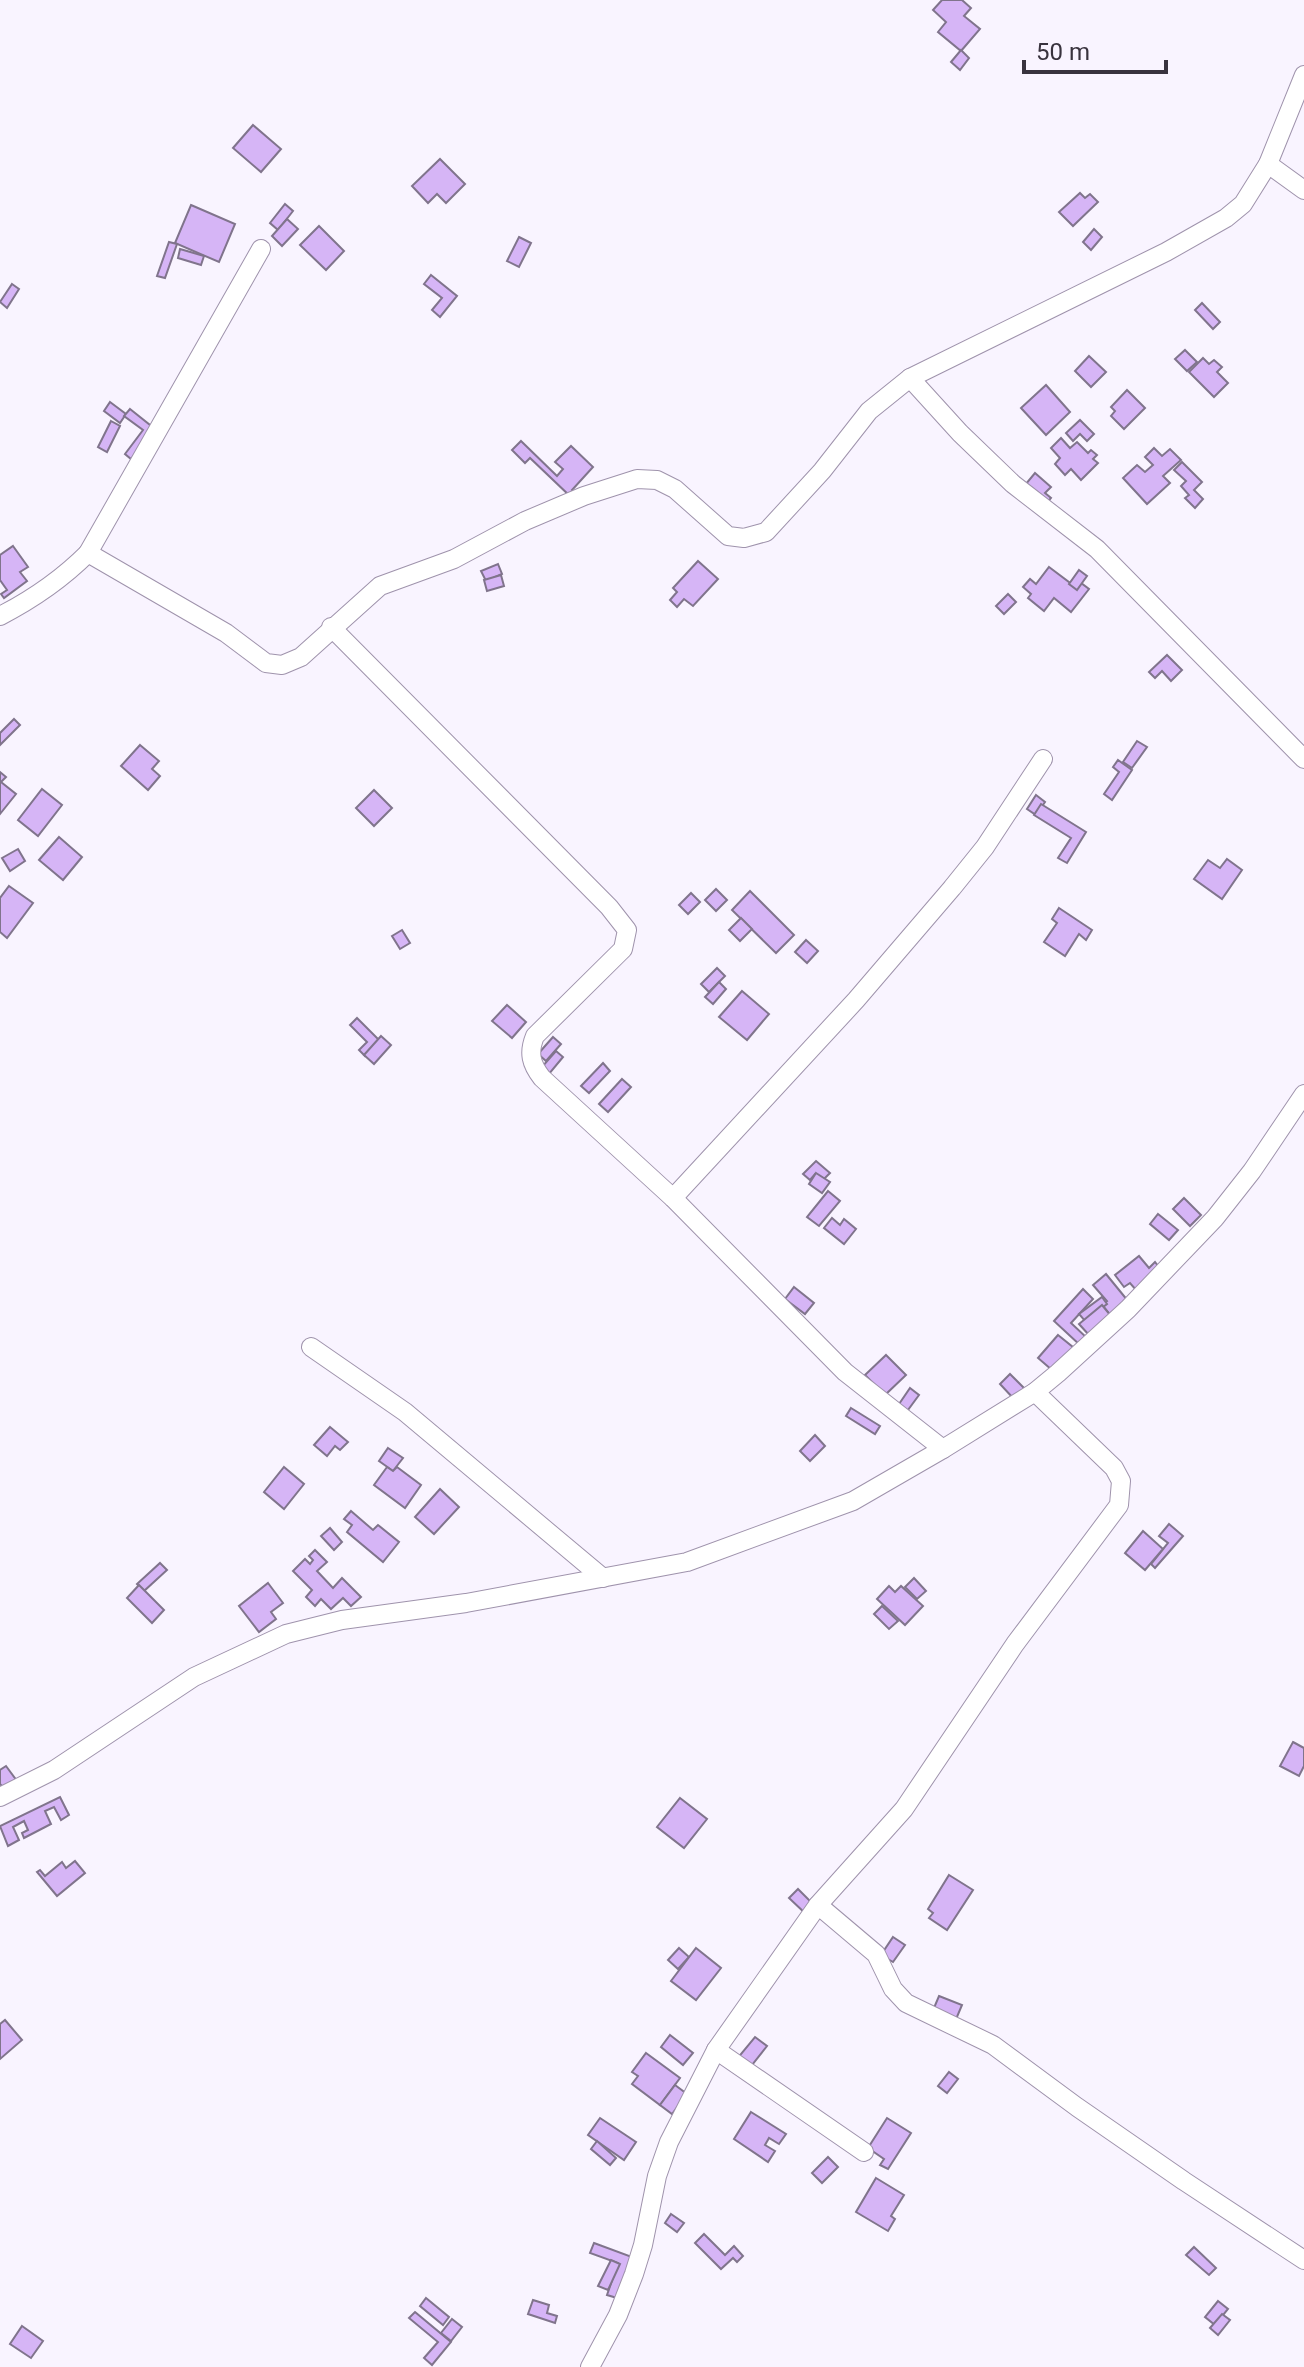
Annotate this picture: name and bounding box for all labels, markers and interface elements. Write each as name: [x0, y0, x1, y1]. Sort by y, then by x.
scale bar: [1024, 24, 1166, 74]
text: 50 m: [1036, 38, 1090, 66]

